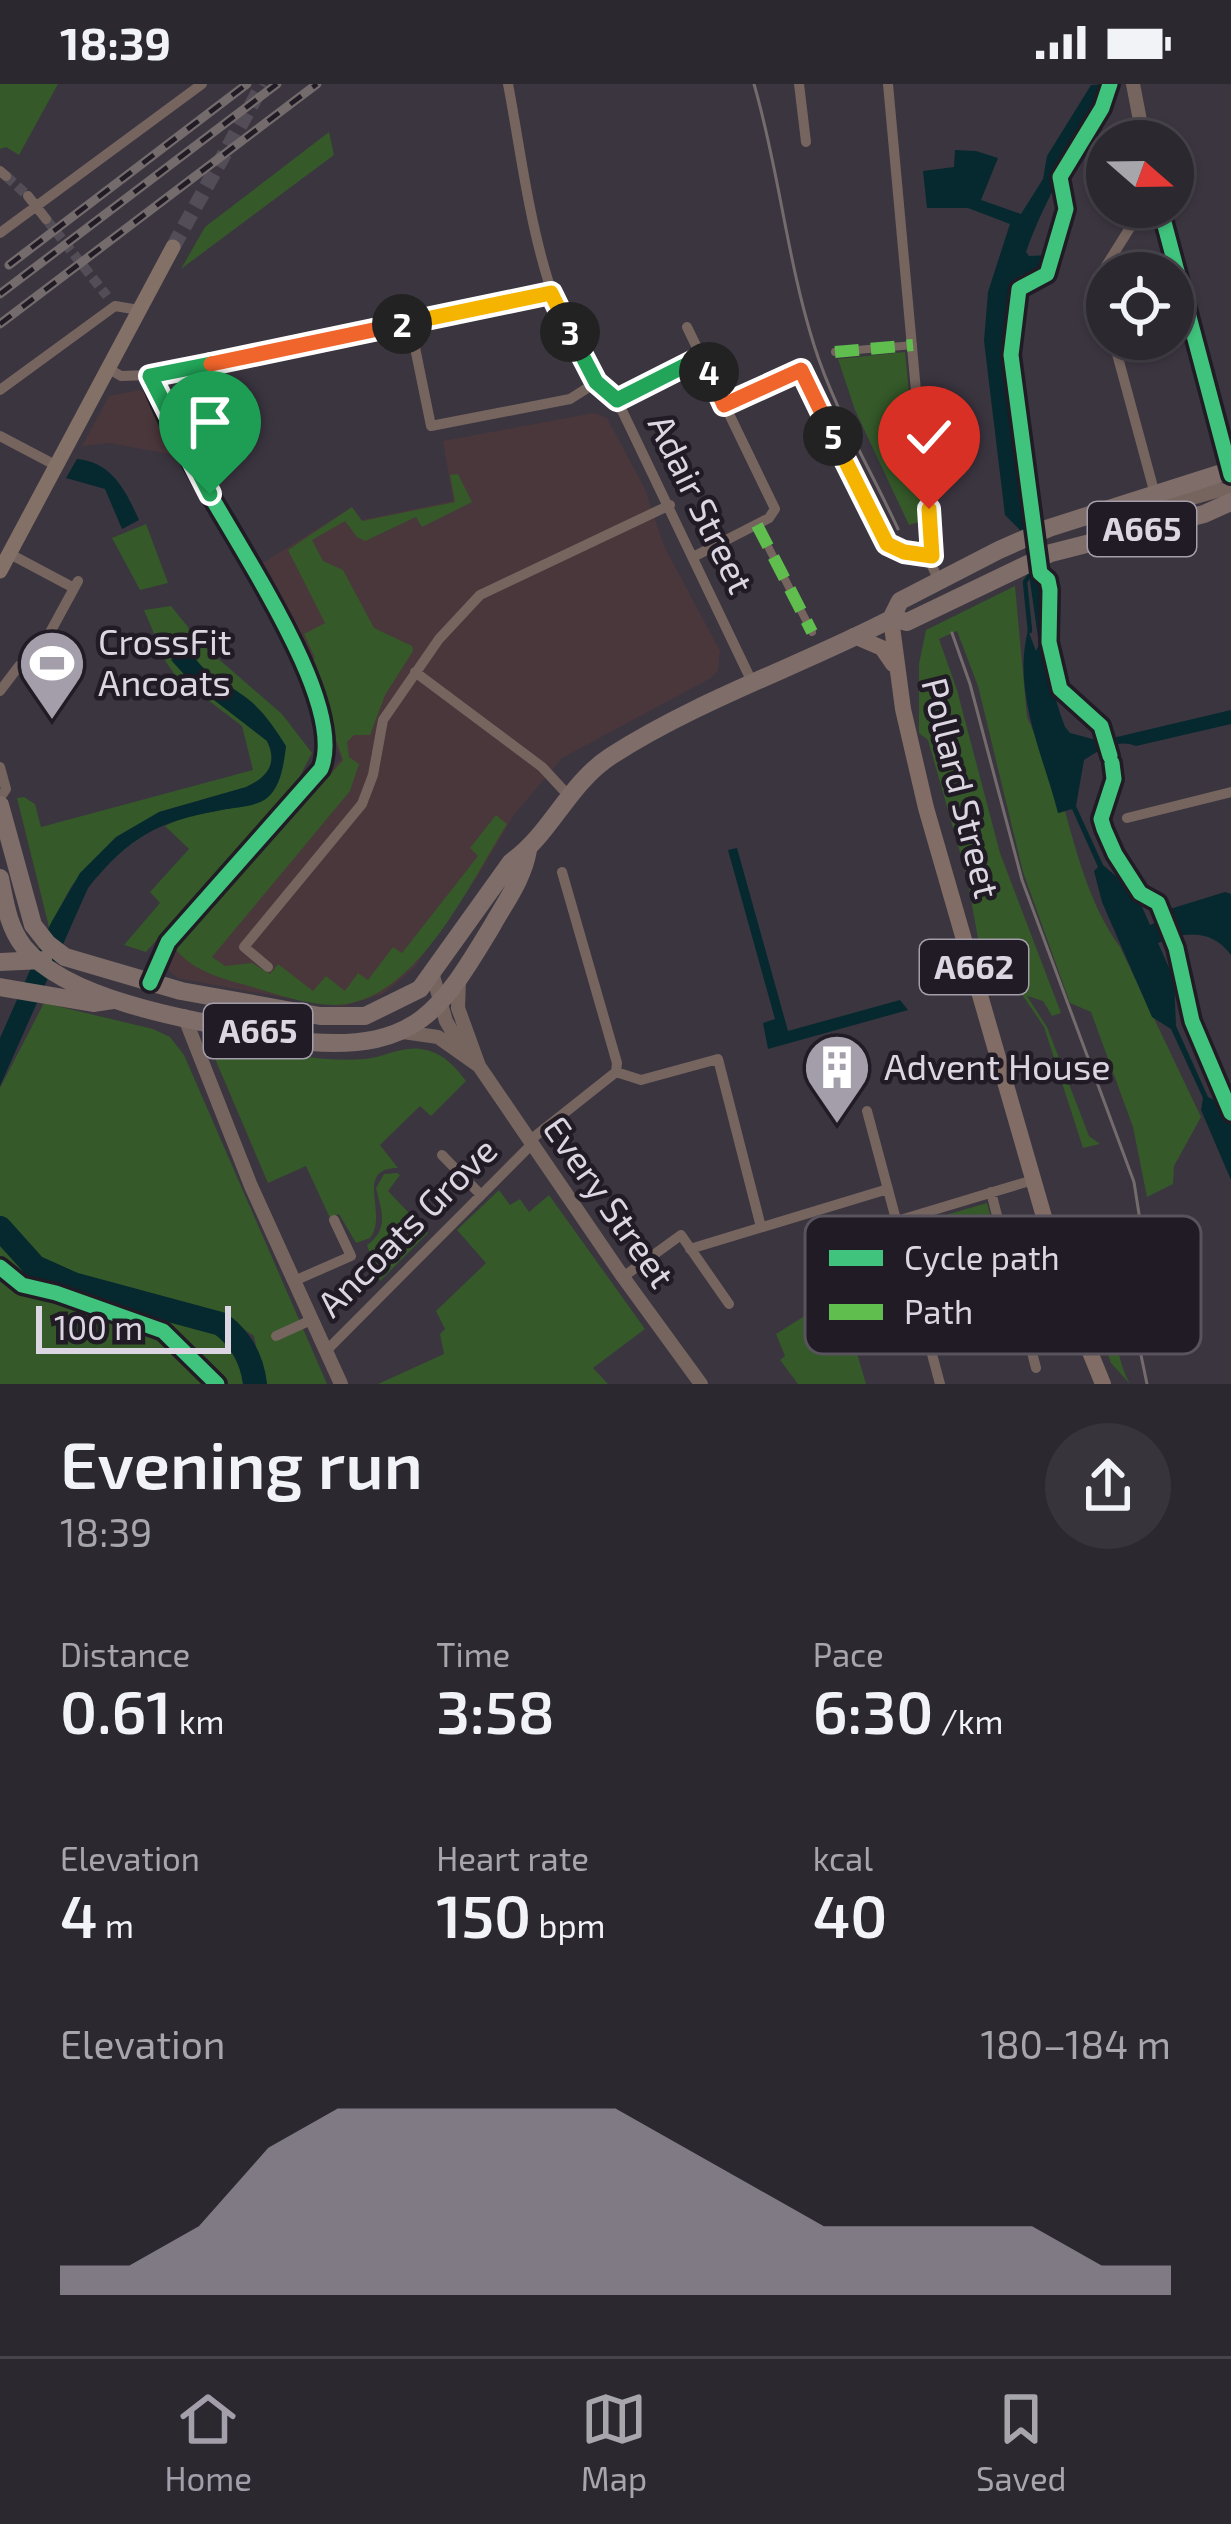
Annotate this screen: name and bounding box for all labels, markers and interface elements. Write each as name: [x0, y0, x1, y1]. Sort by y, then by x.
text: 18:39: [60, 15, 171, 69]
north arrow: [1086, 120, 1194, 228]
map controls: [1086, 120, 1194, 360]
button: locate: [1086, 252, 1194, 360]
pin: 2: [372, 294, 432, 354]
pin: 3: [540, 302, 600, 362]
text: 2: [392, 304, 412, 344]
text: 3: [561, 312, 579, 352]
pin: 4: [679, 342, 739, 402]
text: 4: [698, 352, 720, 392]
pin: [159, 371, 261, 494]
pin: [878, 386, 980, 509]
icon: arrive: [177, 389, 243, 455]
icon: check: [896, 404, 962, 470]
pin: 5: [803, 406, 863, 466]
street label: Adair Street: [641, 407, 764, 600]
text: 5: [824, 416, 842, 456]
road number: A665: [1088, 502, 1196, 556]
place label: CrossFit Ancoats: [98, 619, 232, 703]
sports icon: CrossFit Ancoats: [17, 628, 87, 722]
street label: Pollard Street: [914, 673, 1011, 902]
road number: A662: [920, 940, 1028, 994]
road number: A665: [204, 1004, 312, 1058]
building icon: Advent House: [802, 1032, 872, 1126]
place label: Advent House: [884, 1044, 1111, 1087]
street label: Every Street: [536, 1107, 685, 1295]
street label: Ancoats Grove: [307, 1127, 505, 1325]
legend: [805, 1216, 1201, 1354]
text: Cycle path: [904, 1237, 1060, 1277]
text: Path: [904, 1291, 973, 1331]
scale bar: [36, 1300, 231, 1353]
text: 100 m: [54, 1307, 143, 1347]
text: Evening run: [60, 1423, 423, 1502]
button: share: [1045, 1423, 1171, 1549]
text: 18:39: [60, 1508, 152, 1555]
text: Distance: [60, 1634, 190, 1674]
text: Time: [436, 1634, 510, 1674]
text: Pace: [813, 1634, 884, 1674]
text: 0.61: [60, 1674, 171, 1746]
text: 3:58: [436, 1674, 555, 1746]
text: 6:30: [813, 1674, 933, 1746]
text: km: [171, 1701, 225, 1741]
text: /km: [933, 1701, 1003, 1741]
text: Elevation: [60, 1838, 200, 1878]
text: Heart rate: [436, 1838, 589, 1878]
text: kcal: [813, 1838, 873, 1878]
text: 4: [60, 1878, 98, 1950]
text: 150: [436, 1878, 531, 1950]
text: 40: [813, 1878, 887, 1950]
text: m: [98, 1905, 134, 1945]
text: bpm: [531, 1905, 605, 1945]
text: Elevation: [60, 2020, 225, 2067]
text: 180–184 m: [980, 2020, 1171, 2067]
tab: Home: [164, 2386, 252, 2498]
tab: Map: [581, 2386, 647, 2498]
tab: Saved: [976, 2386, 1067, 2498]

